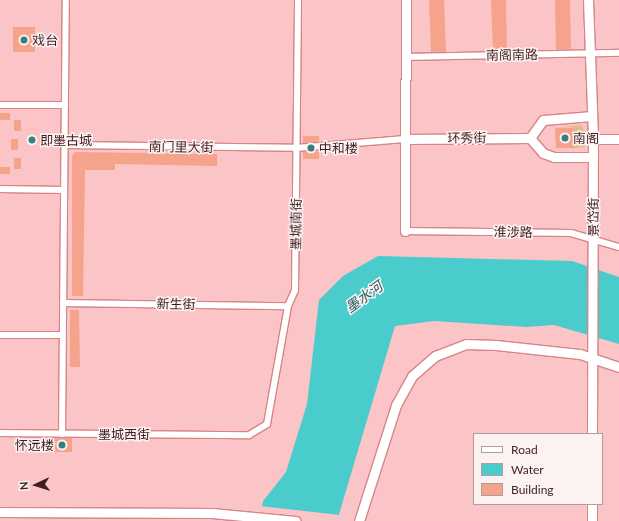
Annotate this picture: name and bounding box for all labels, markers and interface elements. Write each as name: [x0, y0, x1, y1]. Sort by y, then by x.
place label: 戏台: [32, 32, 58, 48]
marker: 戏台: [19, 35, 29, 45]
street label: 南阁南路: [486, 47, 538, 63]
street label: 环秀街: [447, 130, 487, 146]
place label: 南阁: [573, 130, 599, 146]
place label: 即墨古城: [40, 132, 92, 148]
marker: 南阁: [560, 133, 570, 143]
marker: 即墨古城: [27, 135, 37, 145]
street label: 南门里大街: [148, 139, 214, 155]
place label: 中和楼: [319, 140, 358, 156]
marker: 中和楼: [306, 143, 316, 153]
street label: 墨城南街: [288, 198, 304, 250]
street label: 景岱街: [585, 198, 601, 236]
street label: 淮涉路: [493, 224, 533, 240]
water label: 墨水河: [342, 278, 386, 316]
street label: 新生街: [156, 296, 196, 312]
street label: 墨城西街: [98, 426, 150, 442]
legend: [473, 433, 603, 505]
place label: 怀远楼: [15, 437, 54, 453]
marker: 怀远楼: [57, 440, 67, 450]
text: Road: [511, 442, 538, 457]
text: Water: [511, 462, 544, 477]
north arrow: [16, 465, 56, 505]
text: N: [17, 481, 30, 491]
text: Building: [511, 482, 554, 497]

